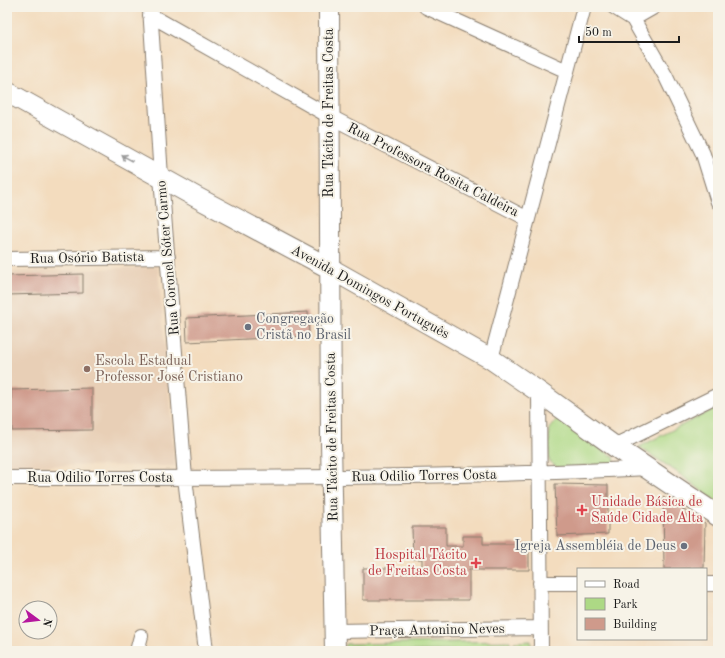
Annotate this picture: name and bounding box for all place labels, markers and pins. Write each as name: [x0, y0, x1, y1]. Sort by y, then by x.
place label: Congregação Cristã no Brasil: [256, 312, 351, 342]
marker: Congregação Cristã no Brasil: [243, 322, 253, 332]
place label: Escola Estadual Professor José Cristiano: [95, 354, 243, 384]
marker: Escola Estadual Professor José Cristiano: [82, 364, 92, 374]
place label: Unidade Básica de Saúde Cidade Alta: [591, 495, 703, 525]
marker: Unidade Básica de Saúde Cidade Alta: [576, 504, 588, 516]
place label: Igreja Assembléia de Deus: [514, 539, 676, 553]
marker: Igreja Assembléia de Deus: [679, 541, 689, 551]
place label: Hospital Tácito de Freitas Costa: [368, 548, 467, 578]
marker: Hospital Tácito de Freitas Costa: [470, 557, 482, 569]

